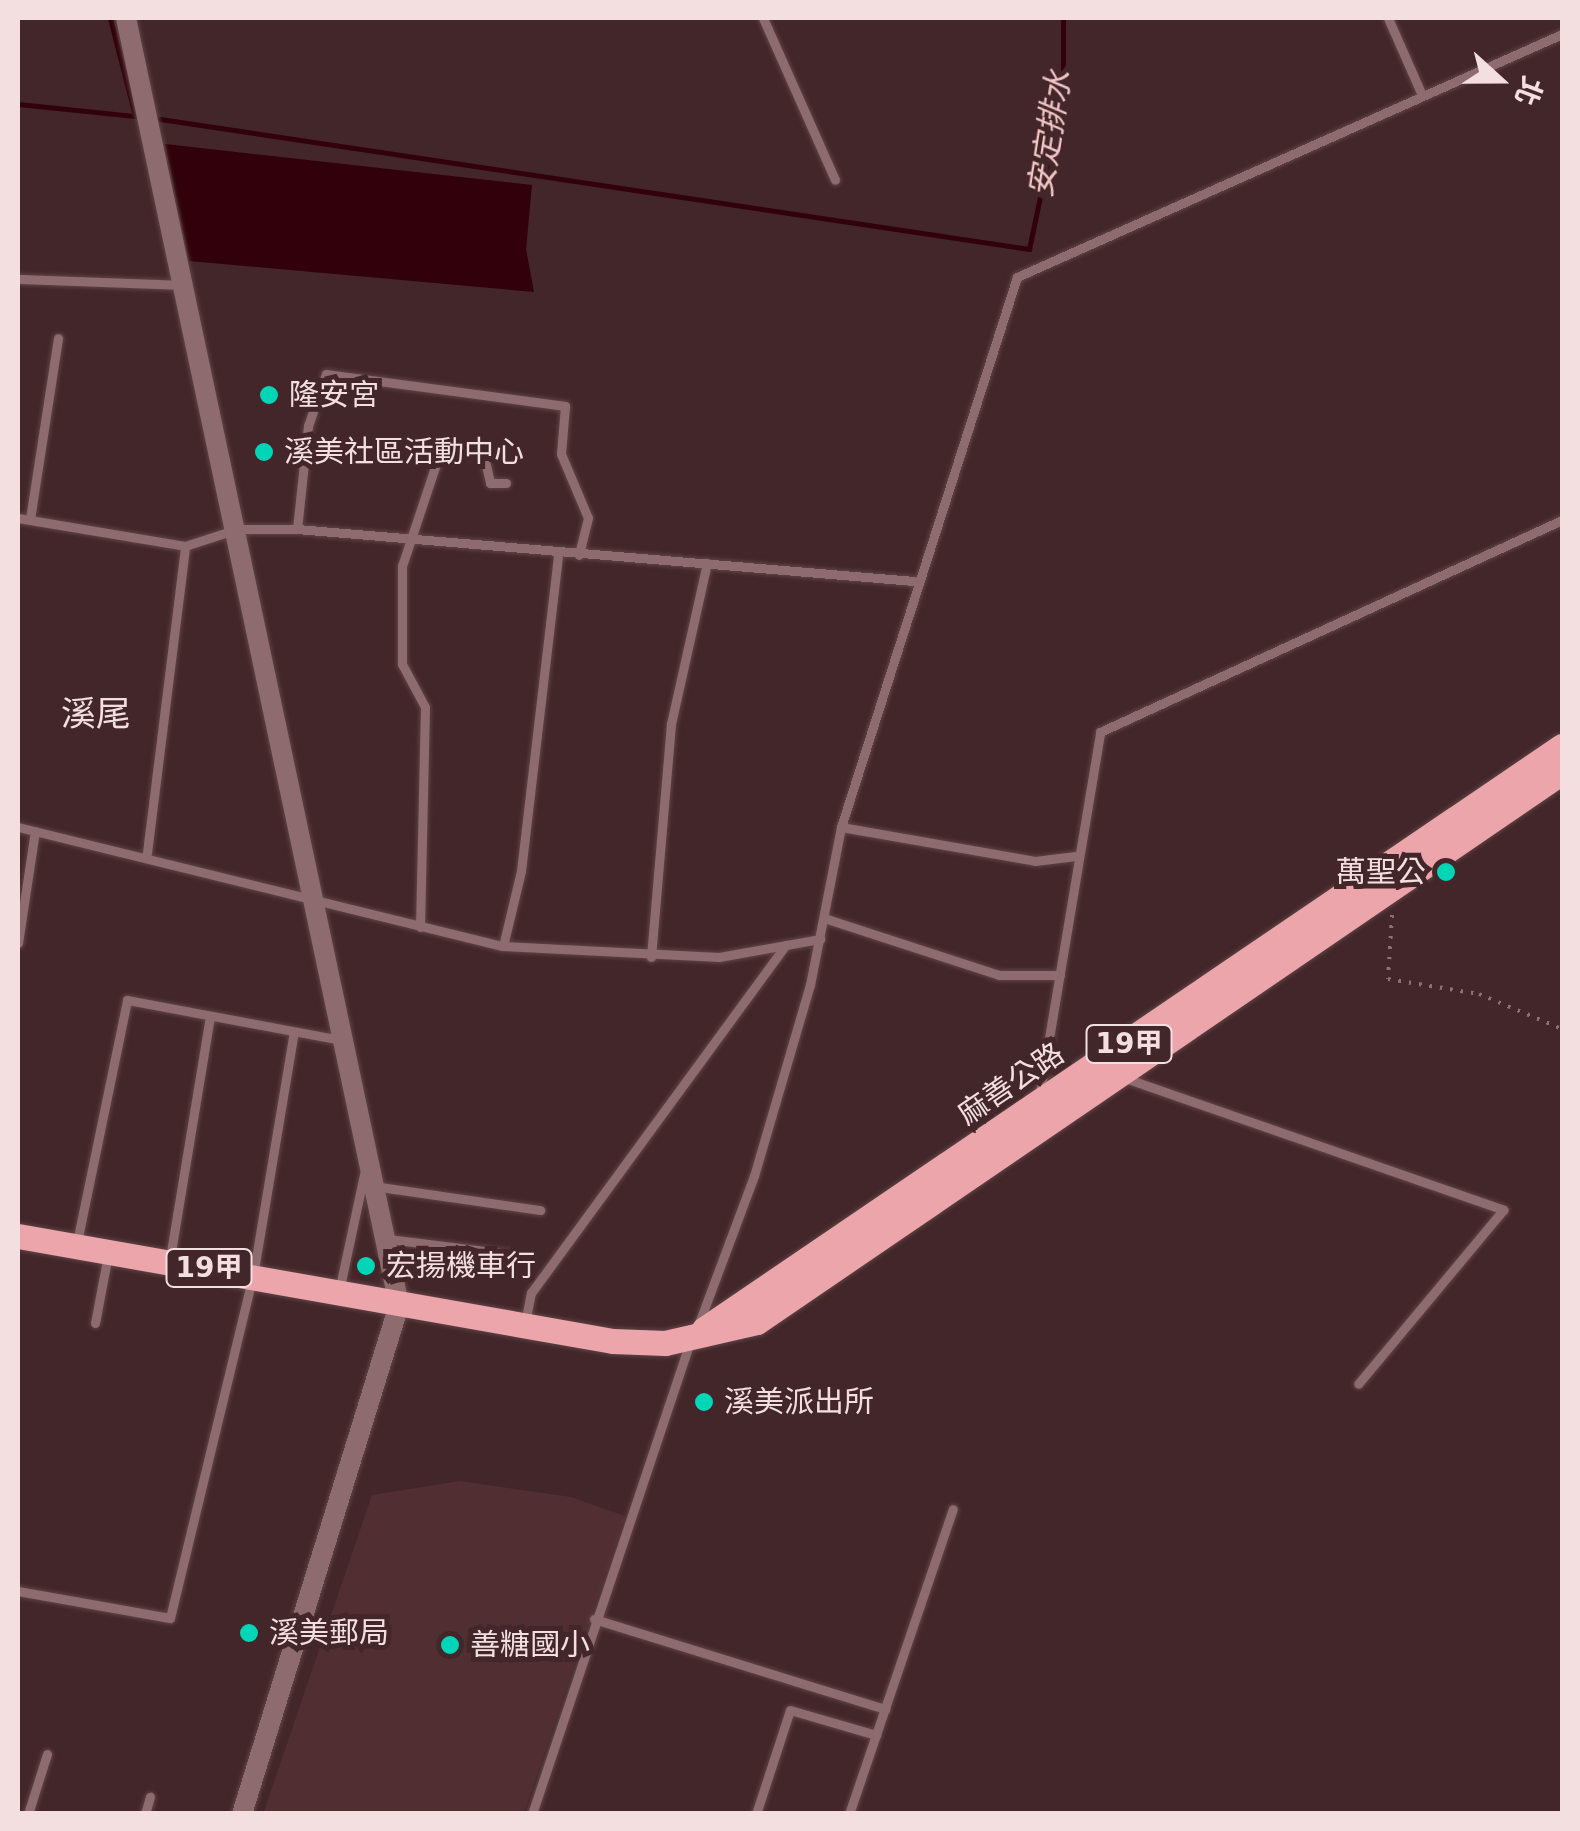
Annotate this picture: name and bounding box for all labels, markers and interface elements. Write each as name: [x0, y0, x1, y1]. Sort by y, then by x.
north arrow: [1450, 30, 1550, 130]
water label: 安定排水: [1021, 68, 1079, 200]
text: 北: [1508, 72, 1549, 110]
place label: 隆安宮: [289, 377, 379, 413]
marker: 隆安宮: [258, 384, 280, 406]
place label: 溪美社區活動中心: [284, 434, 524, 470]
marker: 溪美社區活動中心: [253, 441, 275, 463]
district label: 溪尾: [61, 693, 131, 735]
place label: 萬聖公: [1336, 854, 1426, 890]
marker: 萬聖公: [1435, 861, 1457, 883]
road number: 19甲: [1084, 1021, 1174, 1067]
street label: 麻善公路: [951, 1036, 1071, 1132]
road number: 19甲: [164, 1245, 254, 1291]
place label: 宏揚機車行: [386, 1248, 536, 1284]
marker: 宏揚機車行: [355, 1255, 377, 1277]
place label: 溪美派出所: [724, 1384, 874, 1420]
marker: 溪美派出所: [693, 1391, 715, 1413]
place label: 溪美郵局: [269, 1615, 389, 1651]
marker: 溪美郵局: [238, 1622, 260, 1644]
place label: 善糖國小: [470, 1627, 590, 1663]
marker: 善糖國小: [439, 1634, 461, 1656]

